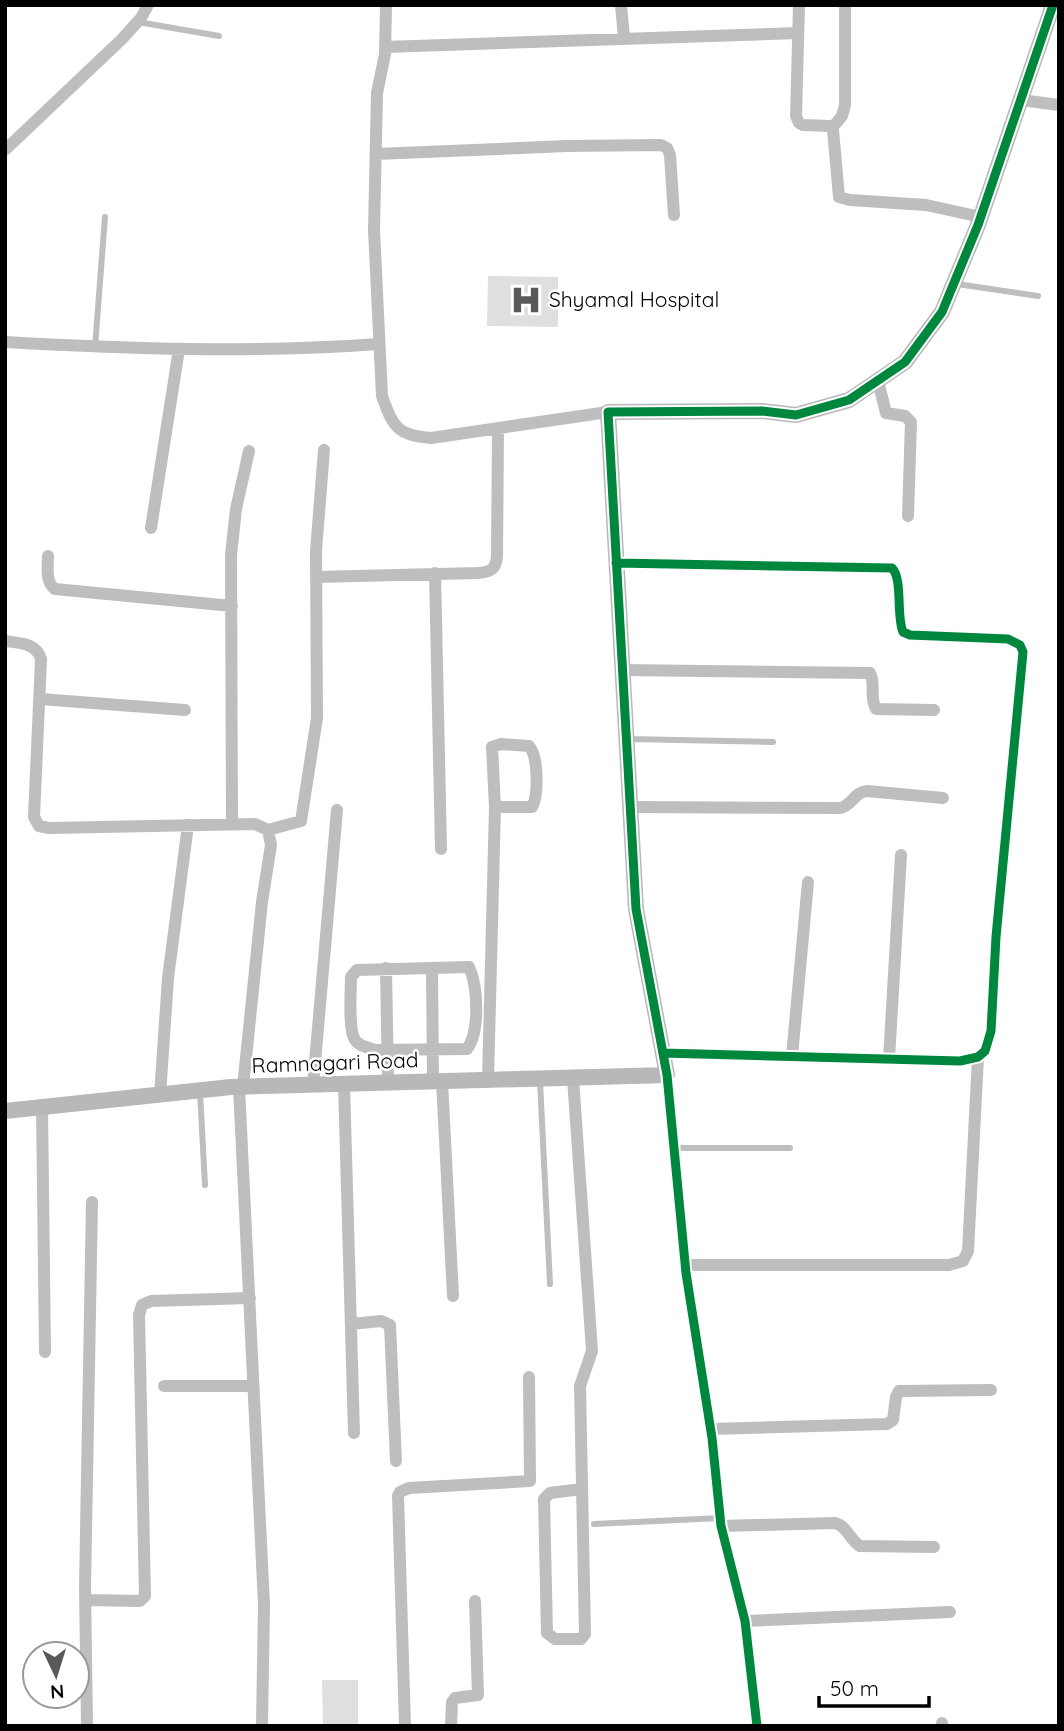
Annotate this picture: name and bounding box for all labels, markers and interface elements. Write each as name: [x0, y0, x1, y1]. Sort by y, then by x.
hospital icon: Shyamal Hospital: [509, 283, 543, 317]
place label: Shyamal Hospital: [549, 286, 719, 312]
street label: Ramnagari Road: [251, 1046, 419, 1078]
north arrow: [21, 1640, 91, 1710]
scale bar: [819, 1664, 929, 1708]
text: 50 m: [830, 1675, 879, 1701]
text: N: [49, 1680, 65, 1704]

